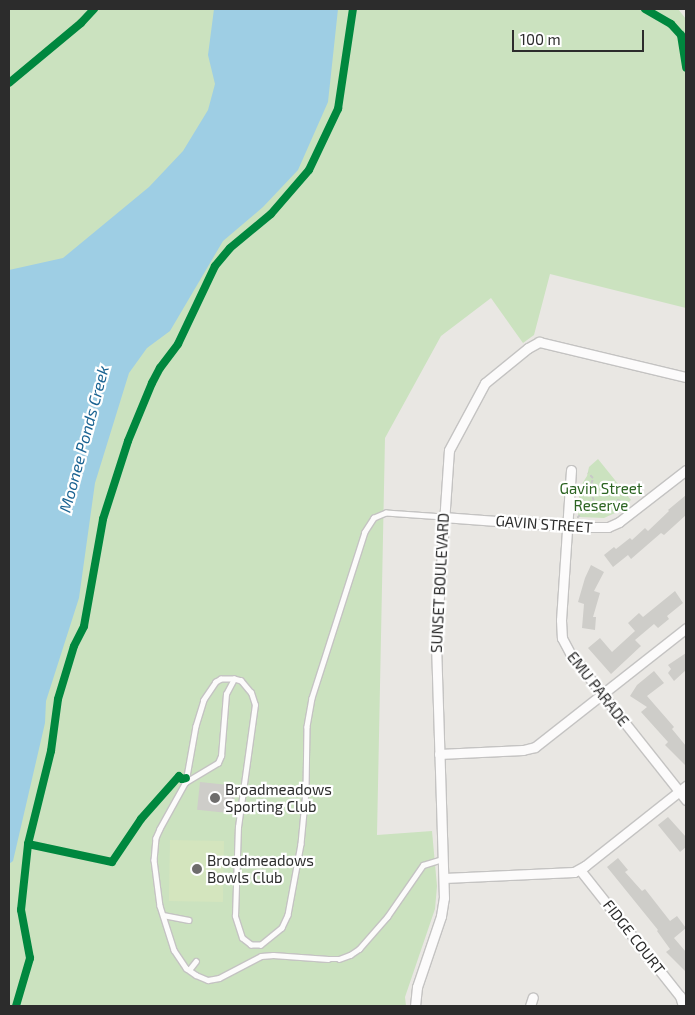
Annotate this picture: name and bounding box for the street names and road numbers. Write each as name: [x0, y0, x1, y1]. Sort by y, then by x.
street label: SUNSET BOULEVARD: [427, 512, 453, 654]
street label: GAVIN STREET: [495, 512, 593, 536]
street label: EMU PARADE: [563, 648, 633, 730]
street label: FIDGE COURT: [599, 896, 669, 978]

